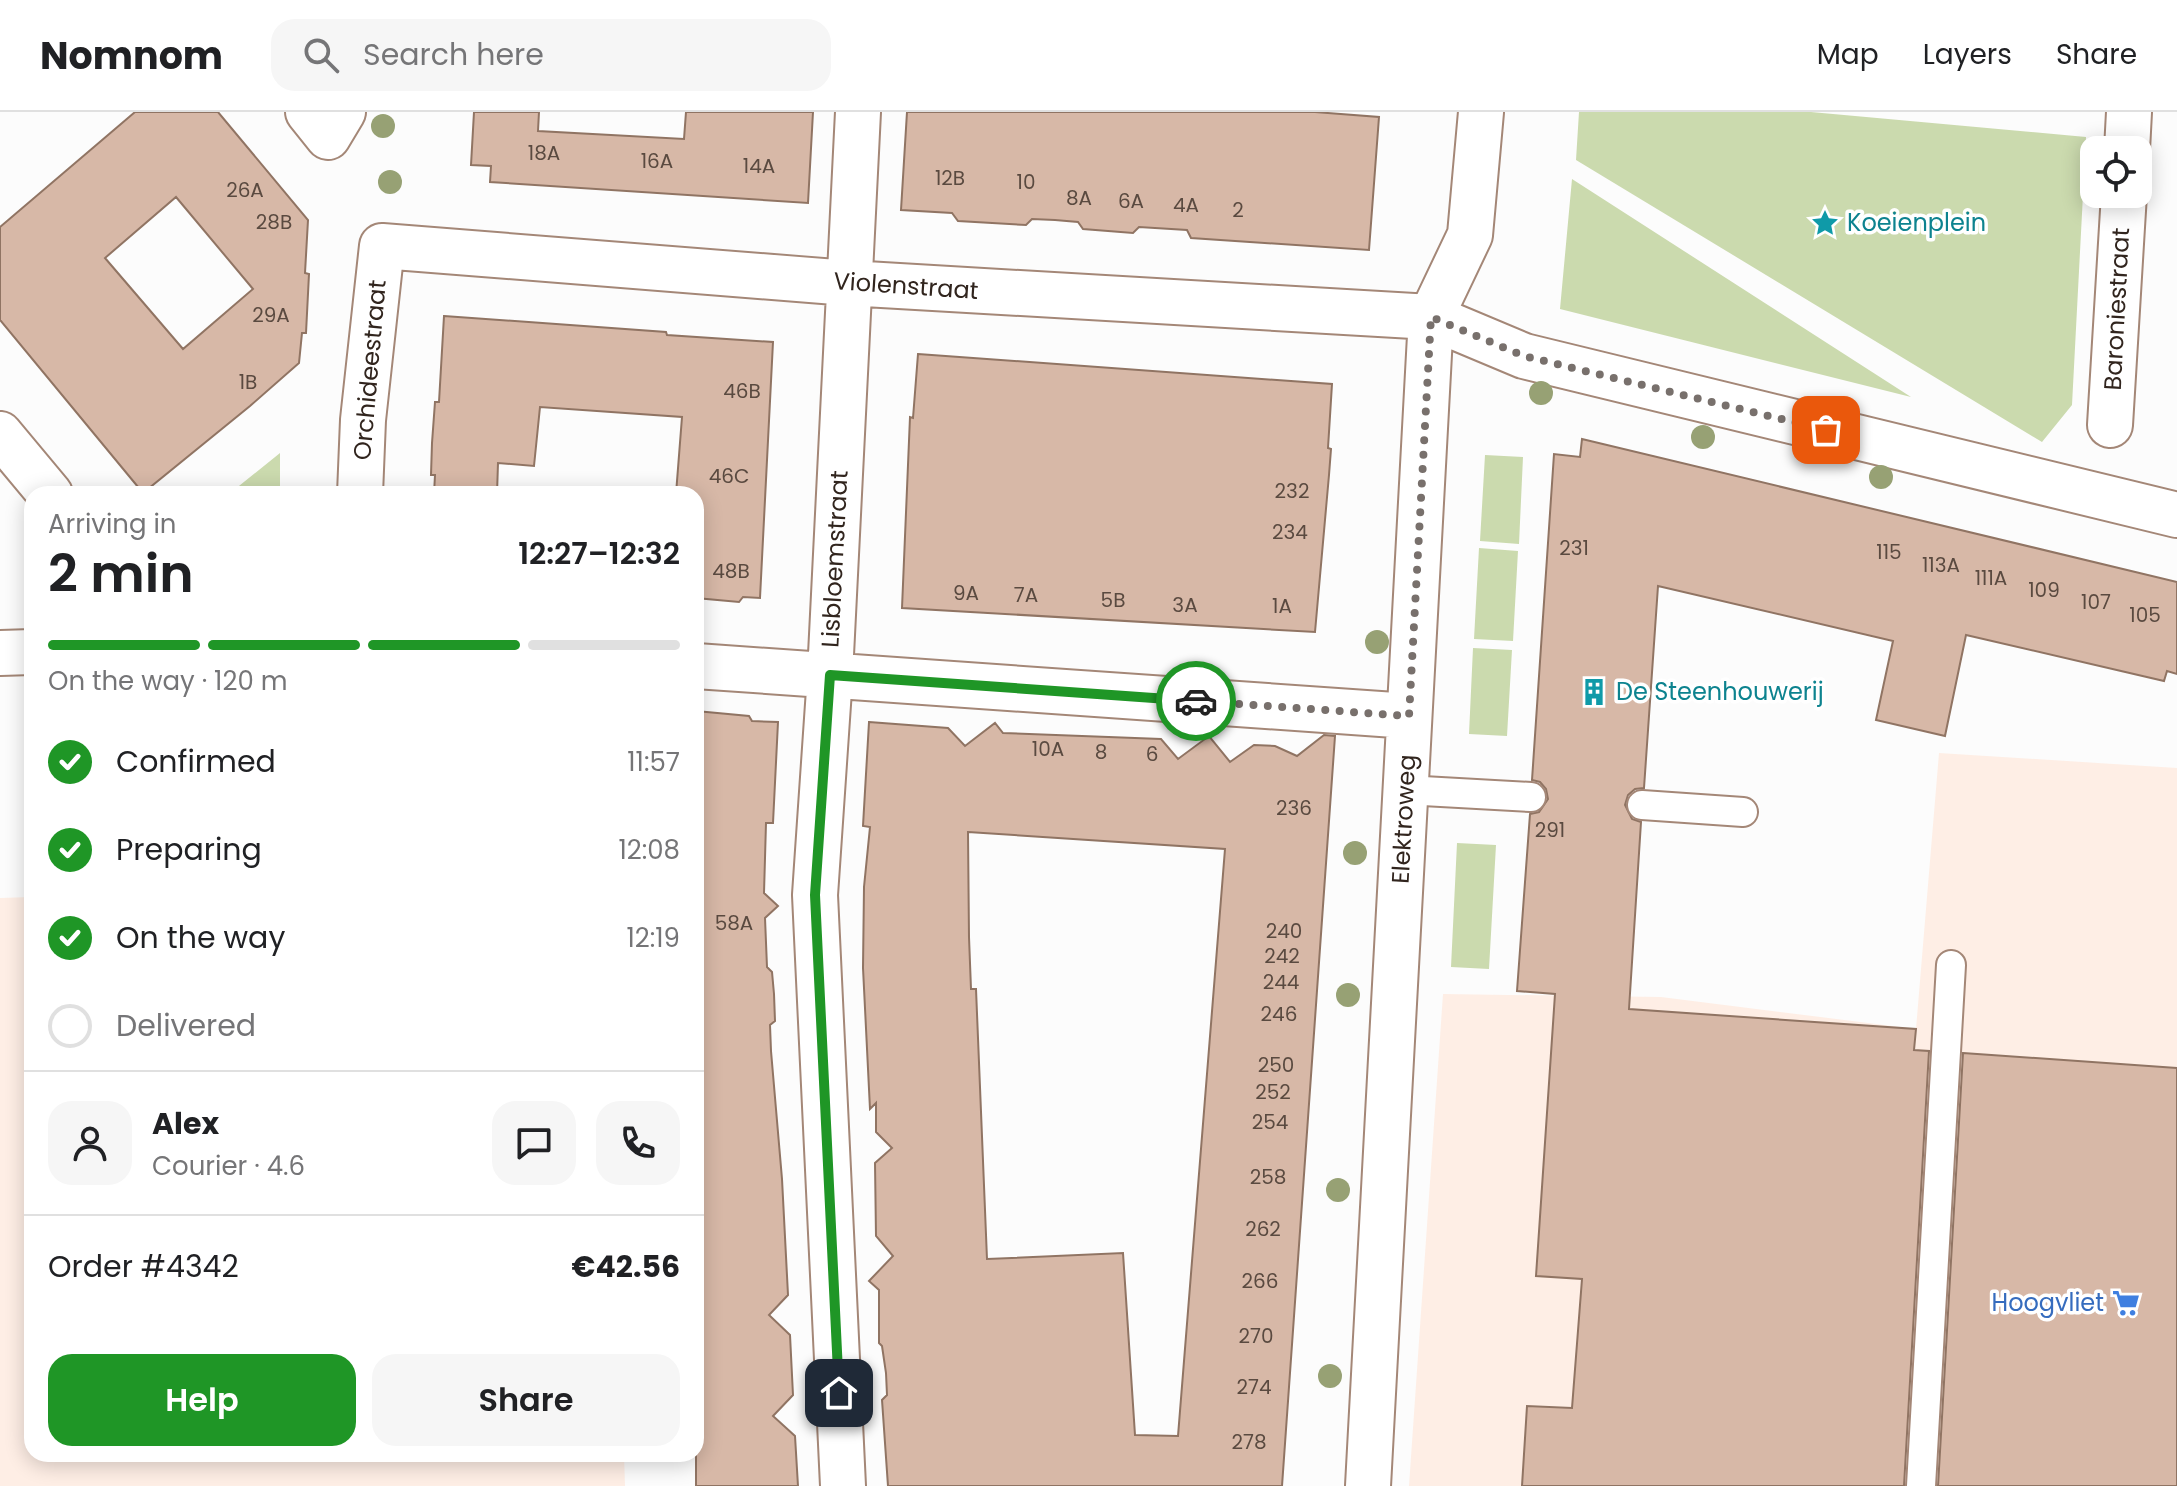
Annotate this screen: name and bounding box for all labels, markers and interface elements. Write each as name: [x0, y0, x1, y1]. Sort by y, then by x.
search box: [271, 19, 831, 91]
text: Nomnom: [40, 29, 223, 82]
icon: search: [299, 33, 343, 77]
text: Search here: [363, 33, 544, 76]
text: Map: [1817, 35, 1879, 74]
text: Layers: [1923, 35, 2012, 74]
text: Share: [2056, 35, 2137, 74]
map controls: [2080, 136, 2152, 208]
button: locate: [2080, 136, 2152, 208]
house number: 18A: [528, 139, 560, 167]
house number: 16A: [641, 147, 673, 175]
house number: 14A: [743, 152, 775, 180]
house number: 12B: [935, 164, 965, 192]
house number: 10: [1017, 168, 1035, 196]
house number: 26A: [226, 176, 264, 204]
house number: 8A: [1066, 184, 1092, 212]
house number: 6A: [1118, 187, 1144, 215]
house number: 4A: [1173, 191, 1199, 219]
house number: 2: [1232, 196, 1244, 224]
place label: Koeienplein: [1847, 206, 1986, 239]
house number: 28B: [256, 208, 292, 236]
place icon: Koeienplein: [1810, 208, 1840, 238]
street label: Baroniestraat: [2096, 227, 2137, 391]
street label: Violenstraat: [833, 264, 980, 307]
street label: Orchideestraat: [345, 278, 394, 462]
house number: 29A: [252, 301, 290, 329]
house number: 1B: [239, 368, 257, 396]
house number: 46B: [723, 377, 761, 405]
pin: [1792, 396, 1860, 464]
icon: bag: [1804, 408, 1848, 452]
house number: 46C: [709, 462, 749, 490]
street label: Lisbloemstraat: [813, 470, 856, 648]
house number: 232: [1275, 477, 1309, 505]
text: Arriving in: [48, 506, 177, 542]
house number: 234: [1272, 518, 1308, 546]
text: 12:27–12:32: [518, 532, 680, 575]
house number: 231: [1559, 534, 1589, 562]
text: 2 min: [48, 537, 194, 610]
house number: 115: [1876, 538, 1902, 566]
house number: 113A: [1922, 551, 1960, 579]
house number: 48B: [712, 557, 750, 585]
house number: 111A: [1975, 564, 2007, 592]
house number: 109: [2028, 576, 2060, 604]
house number: 9A: [953, 579, 979, 607]
house number: 7A: [1014, 581, 1038, 609]
house number: 5B: [1101, 586, 1125, 614]
house number: 107: [2081, 588, 2111, 616]
house number: 3A: [1172, 591, 1198, 619]
house number: 1A: [1272, 592, 1292, 620]
house number: 105: [2129, 601, 2161, 629]
courier: [1156, 661, 1236, 741]
text: On the way · 120 m: [48, 663, 287, 699]
place label: De Steenhouwerij: [1616, 675, 1824, 708]
building icon: De Steenhouwerij: [1579, 677, 1609, 707]
icon: car: [1174, 679, 1218, 723]
house number: 10A: [1032, 735, 1064, 763]
house number: 8: [1095, 738, 1107, 766]
icon: check: [48, 740, 92, 784]
text: Confirmed: [116, 740, 276, 783]
house number: 6: [1146, 740, 1158, 768]
text: 11:57: [627, 744, 680, 780]
street label: Elektroweg: [1384, 754, 1423, 884]
house number: 236: [1276, 794, 1312, 822]
house number: 291: [1535, 816, 1565, 844]
icon: check: [48, 828, 92, 872]
text: Preparing: [116, 828, 262, 871]
text: 12:08: [618, 832, 680, 868]
house number: 58A: [715, 909, 753, 937]
icon: check: [48, 916, 92, 960]
text: On the way: [116, 916, 285, 959]
house number: 240: [1266, 917, 1302, 945]
text: 12:19: [626, 920, 680, 956]
house number: 242: [1264, 942, 1300, 970]
house number: 244: [1263, 968, 1299, 996]
house number: 246: [1261, 1000, 1297, 1028]
text: Delivered: [116, 1004, 256, 1047]
house number: 250: [1258, 1051, 1294, 1079]
house number: 252: [1255, 1078, 1291, 1106]
button: person: [48, 1101, 132, 1185]
button: chat: [492, 1101, 576, 1185]
button: phone: [596, 1101, 680, 1185]
text: Alex: [152, 1102, 219, 1145]
house number: 254: [1252, 1108, 1288, 1136]
text: Courier · 4.6: [152, 1148, 305, 1184]
house number: 258: [1250, 1163, 1286, 1191]
house number: 262: [1245, 1215, 1281, 1243]
text: Order #4342: [48, 1245, 239, 1288]
text: €42.56: [572, 1245, 680, 1288]
house number: 266: [1242, 1267, 1278, 1295]
place label: Hoogvliet: [1992, 1286, 2104, 1319]
supermarket icon: Hoogvliet: [2111, 1288, 2141, 1318]
house number: 270: [1239, 1322, 1273, 1350]
button: Help: [48, 1354, 356, 1446]
button: Share: [372, 1354, 680, 1446]
pin: [805, 1359, 873, 1427]
icon: home: [817, 1371, 861, 1415]
house number: 274: [1237, 1373, 1272, 1401]
house number: 278: [1231, 1428, 1267, 1456]

